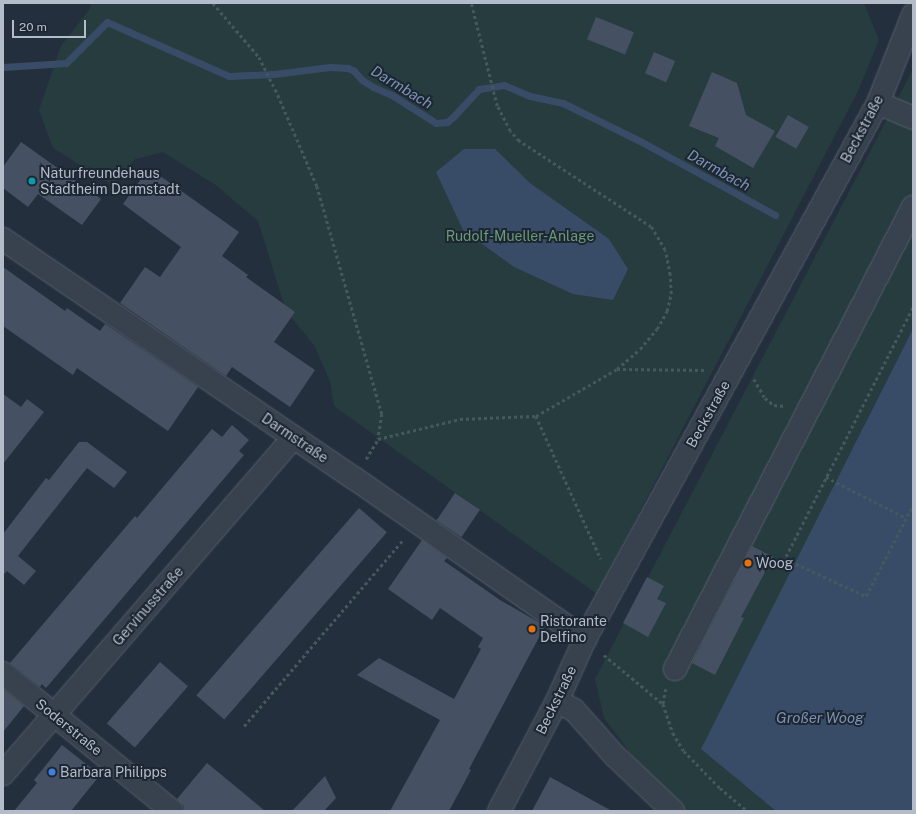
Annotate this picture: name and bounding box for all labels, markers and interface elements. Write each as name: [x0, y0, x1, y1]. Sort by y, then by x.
scale bar: [14, 12, 88, 38]
text: 20 m: [19, 20, 47, 34]
water label: Darmbach: [368, 62, 436, 112]
street label: Beckstraße: [837, 92, 887, 166]
water label: Darmbach: [684, 145, 754, 195]
place label: Naturfreundehaus Stadtheim Darmstadt: [40, 165, 180, 198]
marker: Naturfreundehaus Stadtheim Darmstadt: [27, 176, 37, 186]
park label: Rudolf-Mueller-Anlage: [446, 228, 594, 244]
street label: Beckstraße: [683, 378, 733, 450]
street label: Darmstraße: [259, 410, 331, 466]
place label: Woog: [756, 555, 793, 571]
marker: Woog: [743, 558, 753, 568]
street label: Gervinusstraße: [109, 563, 187, 649]
place label: Ristorante Delfino: [540, 613, 607, 646]
marker: Ristorante Delfino: [527, 624, 537, 634]
street label: Beckstraße: [532, 663, 580, 737]
street label: Soderstraße: [32, 695, 106, 759]
water label: Großer Woog: [776, 709, 864, 727]
place label: Barbara Philipps: [60, 764, 167, 780]
marker: Barbara Philipps: [47, 767, 57, 777]

